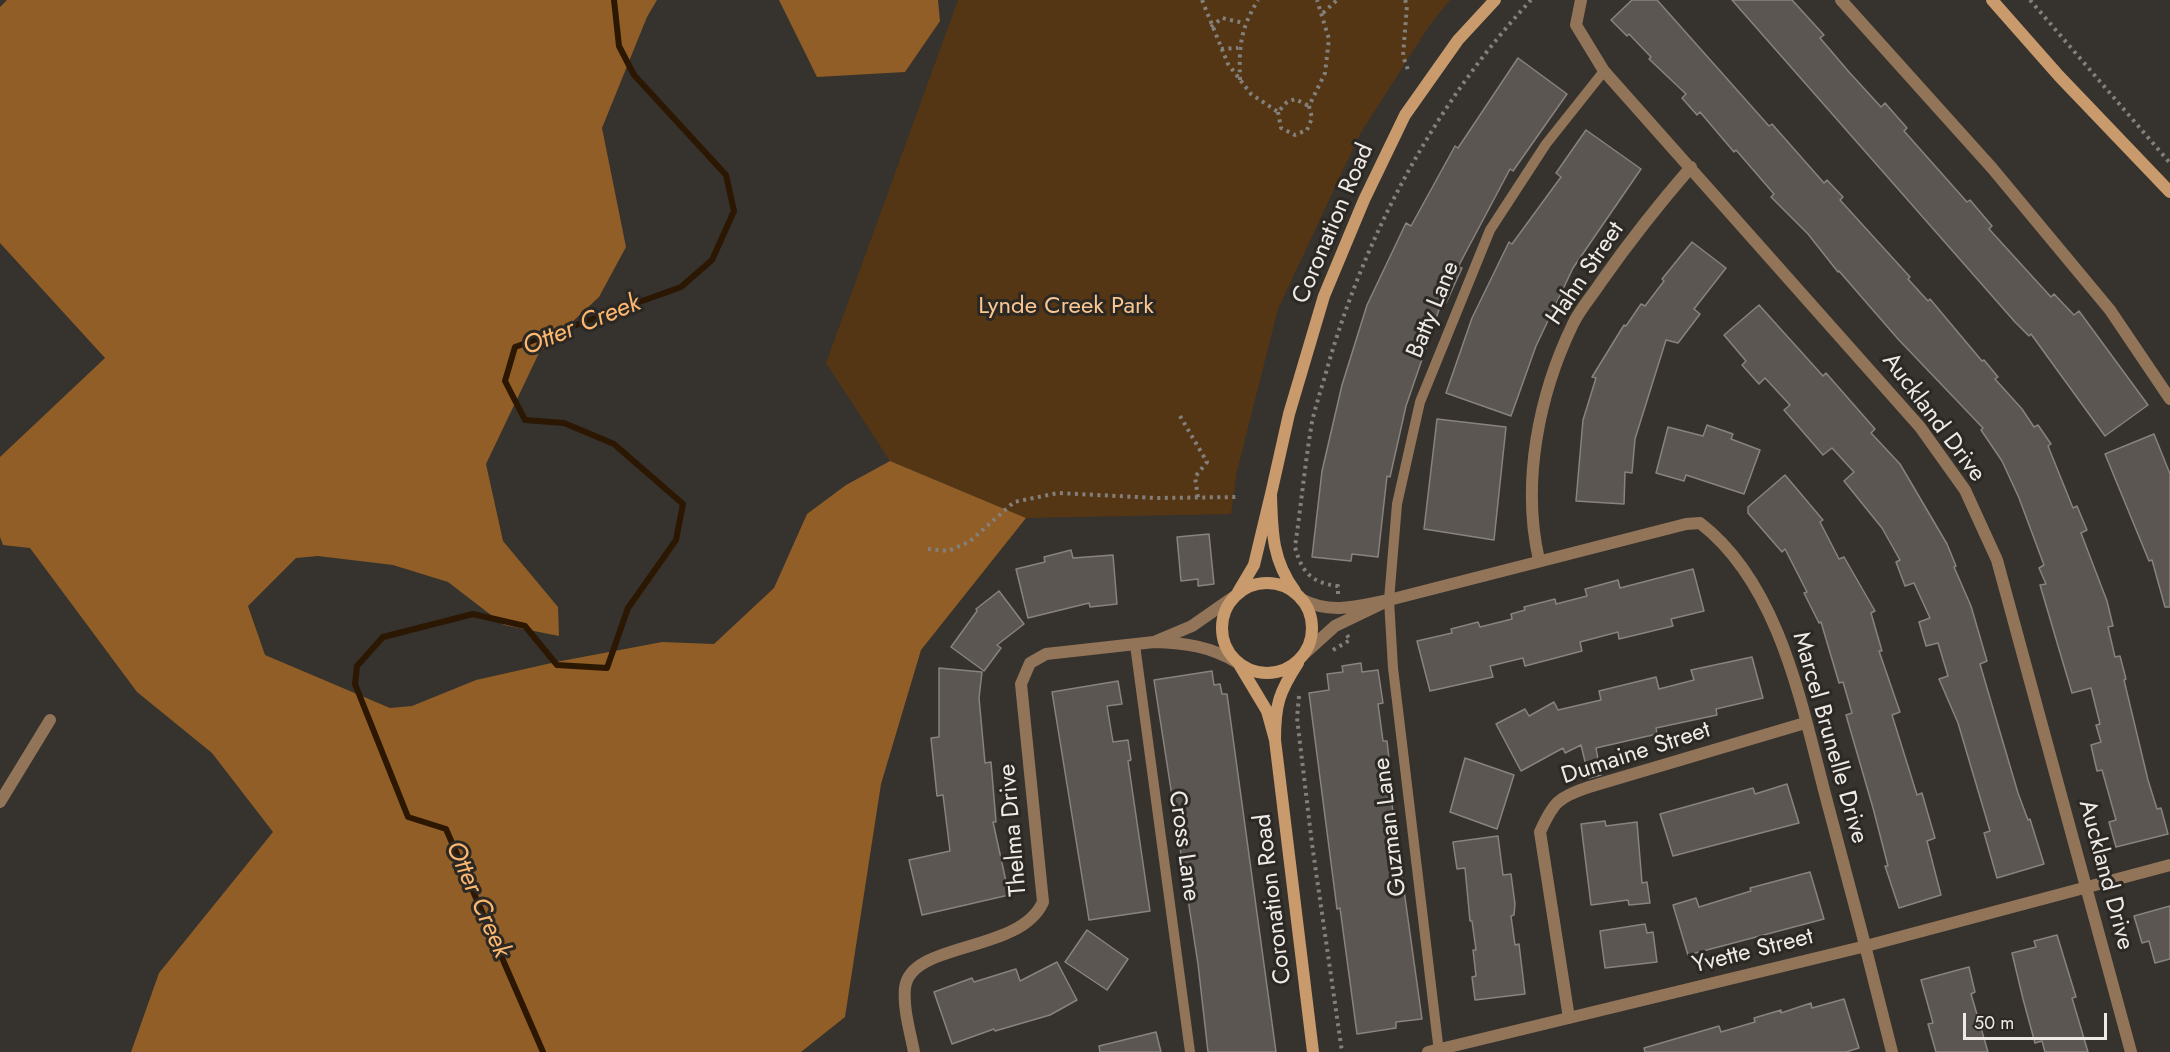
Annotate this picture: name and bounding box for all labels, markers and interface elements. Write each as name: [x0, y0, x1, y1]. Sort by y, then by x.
street label: Coronation Road: [1287, 140, 1381, 308]
street label: Hahn Street: [1541, 217, 1631, 331]
street label: Batty Lane: [1402, 258, 1466, 362]
water label: Otter Creek: [519, 288, 645, 364]
park label: Lynde Creek Park: [978, 293, 1154, 321]
street label: Auckland Drive: [1875, 348, 1991, 488]
street label: Marcel Brunelle Drive: [1785, 629, 1873, 847]
street label: Dumaine Street: [1558, 716, 1714, 792]
street label: Guzman Lane: [1368, 756, 1414, 898]
street label: Thelma Drive: [994, 763, 1034, 897]
street label: Cross Lane: [1161, 789, 1205, 903]
street label: Auckland Drive: [2071, 797, 2139, 953]
street label: Coronation Road: [1249, 812, 1299, 986]
water label: Otter Creek: [437, 837, 517, 963]
street label: Yvette Street: [1690, 923, 1816, 981]
scale bar: [1966, 1001, 2110, 1039]
text: 50 m: [1974, 1010, 2014, 1036]

